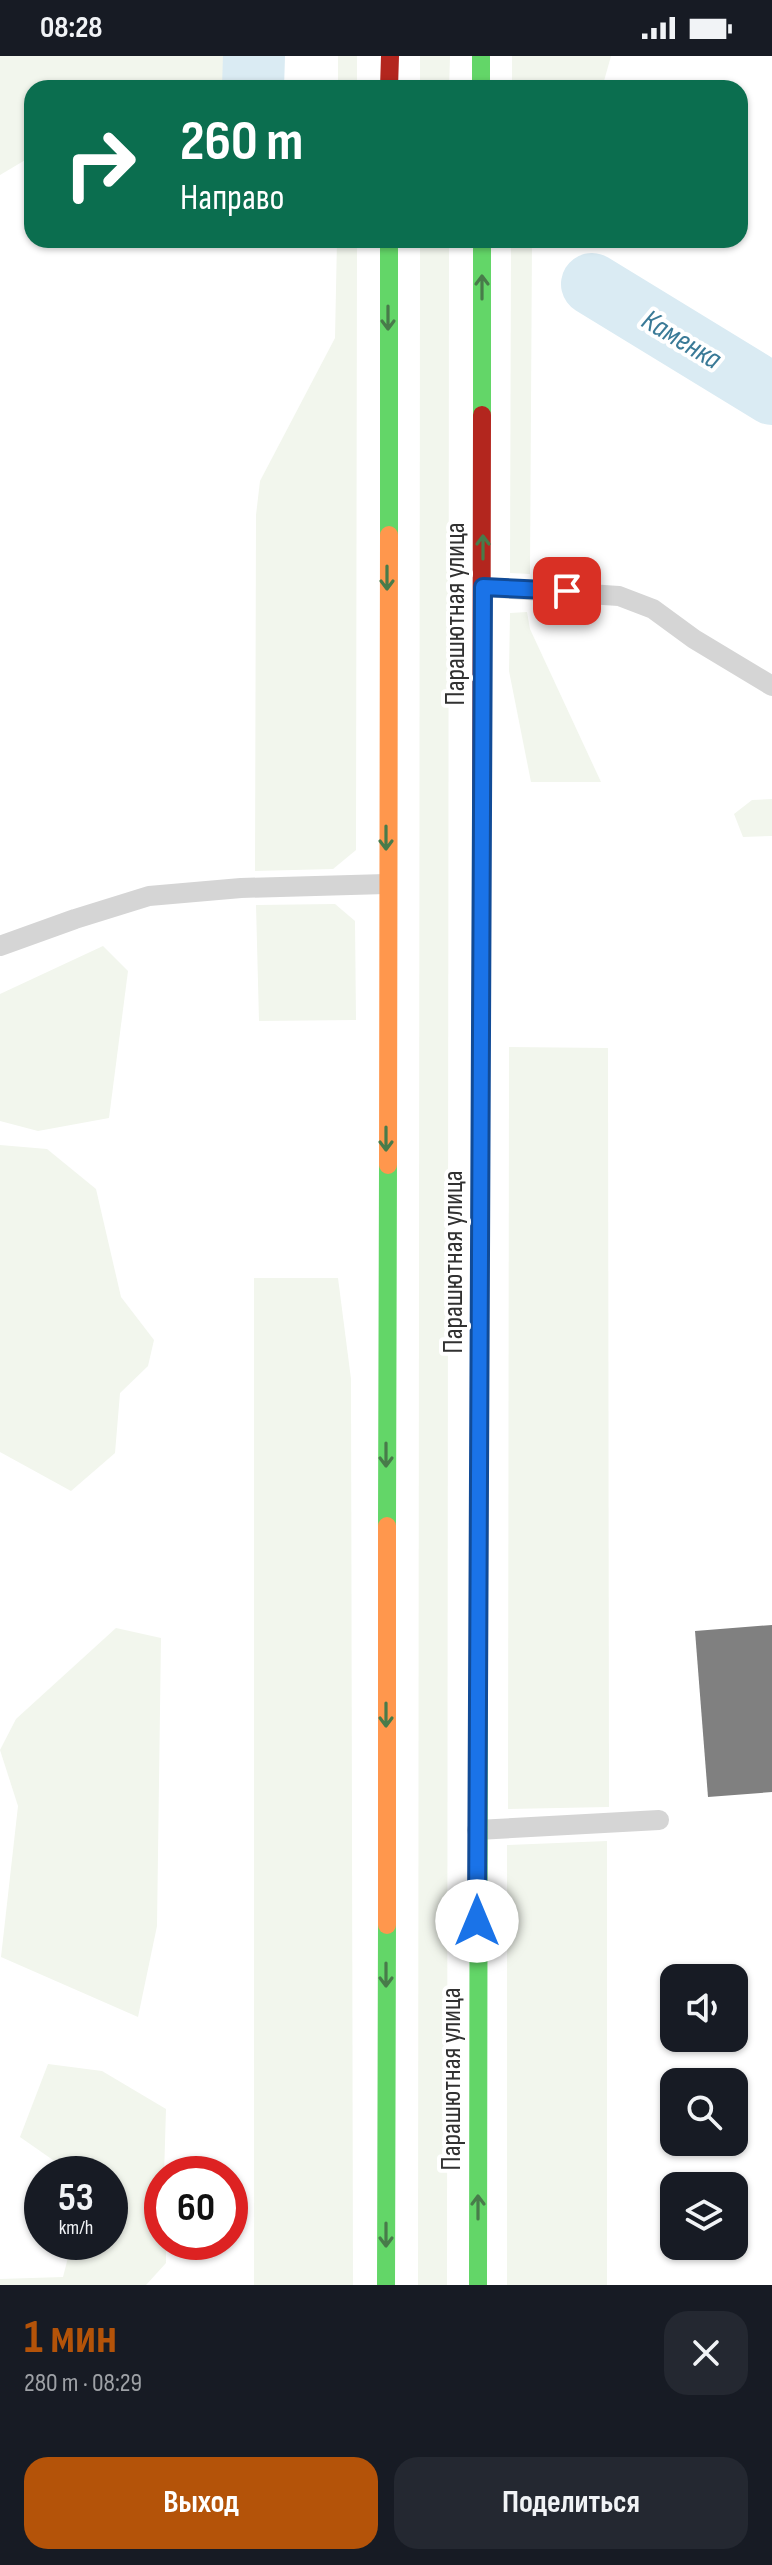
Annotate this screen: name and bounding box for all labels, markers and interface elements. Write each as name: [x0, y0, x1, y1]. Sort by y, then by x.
text: 08:28: [40, 10, 102, 46]
text: 260 m: [180, 109, 303, 176]
icon: right: [48, 112, 152, 216]
text: Направо: [180, 177, 284, 220]
one-way arrow: [474, 274, 490, 301]
water label: Каменка: [635, 302, 728, 378]
one-way arrow: [380, 304, 396, 331]
street label: Парашютная улица: [439, 523, 472, 705]
one-way arrow: [475, 534, 490, 561]
pin: [533, 557, 601, 625]
one-way arrow: [379, 564, 395, 591]
icon: arrive: [545, 569, 589, 613]
one-way arrow: [378, 824, 394, 851]
one-way arrow: [378, 1125, 394, 1152]
street label: Парашютная улица: [437, 1171, 470, 1353]
one-way arrow: [378, 1441, 394, 1468]
one-way arrow: [378, 1701, 394, 1728]
position arrow: [435, 1879, 519, 1963]
one-way arrow: [378, 1961, 394, 1988]
map controls: [660, 1964, 748, 2260]
button: sound: [660, 1964, 748, 2052]
street label: Парашютная улица: [435, 1988, 468, 2170]
button: search: [660, 2068, 748, 2156]
speed limit sign: 60: [144, 2156, 248, 2260]
button: layers: [660, 2172, 748, 2260]
text: 53: [58, 2174, 94, 2222]
one-way arrow: [470, 2194, 486, 2221]
text: km/h: [59, 2216, 93, 2240]
one-way arrow: [378, 2221, 394, 2248]
text: 1 мин: [24, 2309, 117, 2366]
button: close: [664, 2311, 748, 2395]
text: 280 m · 08:29: [24, 2368, 142, 2399]
button: Выход: [24, 2457, 378, 2549]
button: Поделиться: [394, 2457, 748, 2549]

